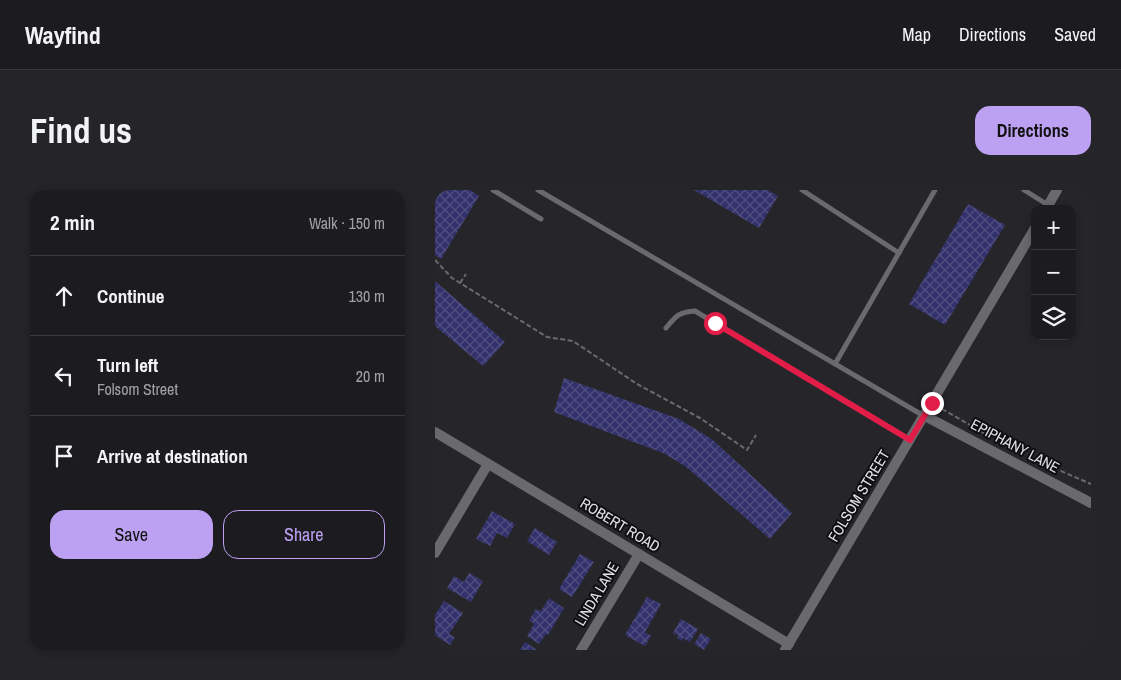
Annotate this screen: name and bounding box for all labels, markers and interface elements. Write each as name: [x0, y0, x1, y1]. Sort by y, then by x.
text: Wayfind: [25, 19, 101, 51]
text: Map: [902, 22, 931, 47]
text: Directions: [959, 22, 1026, 47]
text: Saved: [1054, 22, 1096, 47]
button: Directions: [975, 106, 1091, 155]
text: Find us: [30, 107, 132, 154]
map controls: [1031, 205, 1076, 340]
button: +: [1031, 205, 1076, 250]
text: 2 min: [50, 208, 95, 237]
text: Walk · 150 m: [309, 212, 385, 234]
button: −: [1031, 250, 1076, 295]
icon: ahead: [50, 282, 78, 310]
text: Continue: [97, 283, 165, 309]
text: 130 m: [349, 285, 385, 307]
button: layers: [1031, 295, 1076, 340]
route start: [704, 312, 727, 335]
text: Turn left: [97, 352, 158, 378]
icon: left: [50, 362, 78, 390]
text: 20 m: [356, 365, 385, 387]
text: Folsom Street: [97, 378, 178, 400]
route end: [921, 392, 944, 415]
street label: EPIPHANY LANE: [967, 413, 1063, 478]
icon: arrive: [50, 442, 78, 470]
text: Arrive at destination: [97, 443, 248, 469]
street label: FOLSOM STREET: [823, 445, 895, 546]
street label: ROBERT ROAD: [576, 492, 664, 557]
button: Save: [50, 510, 213, 559]
button: Share: [223, 510, 385, 559]
street label: LINDA LANE: [569, 558, 624, 630]

